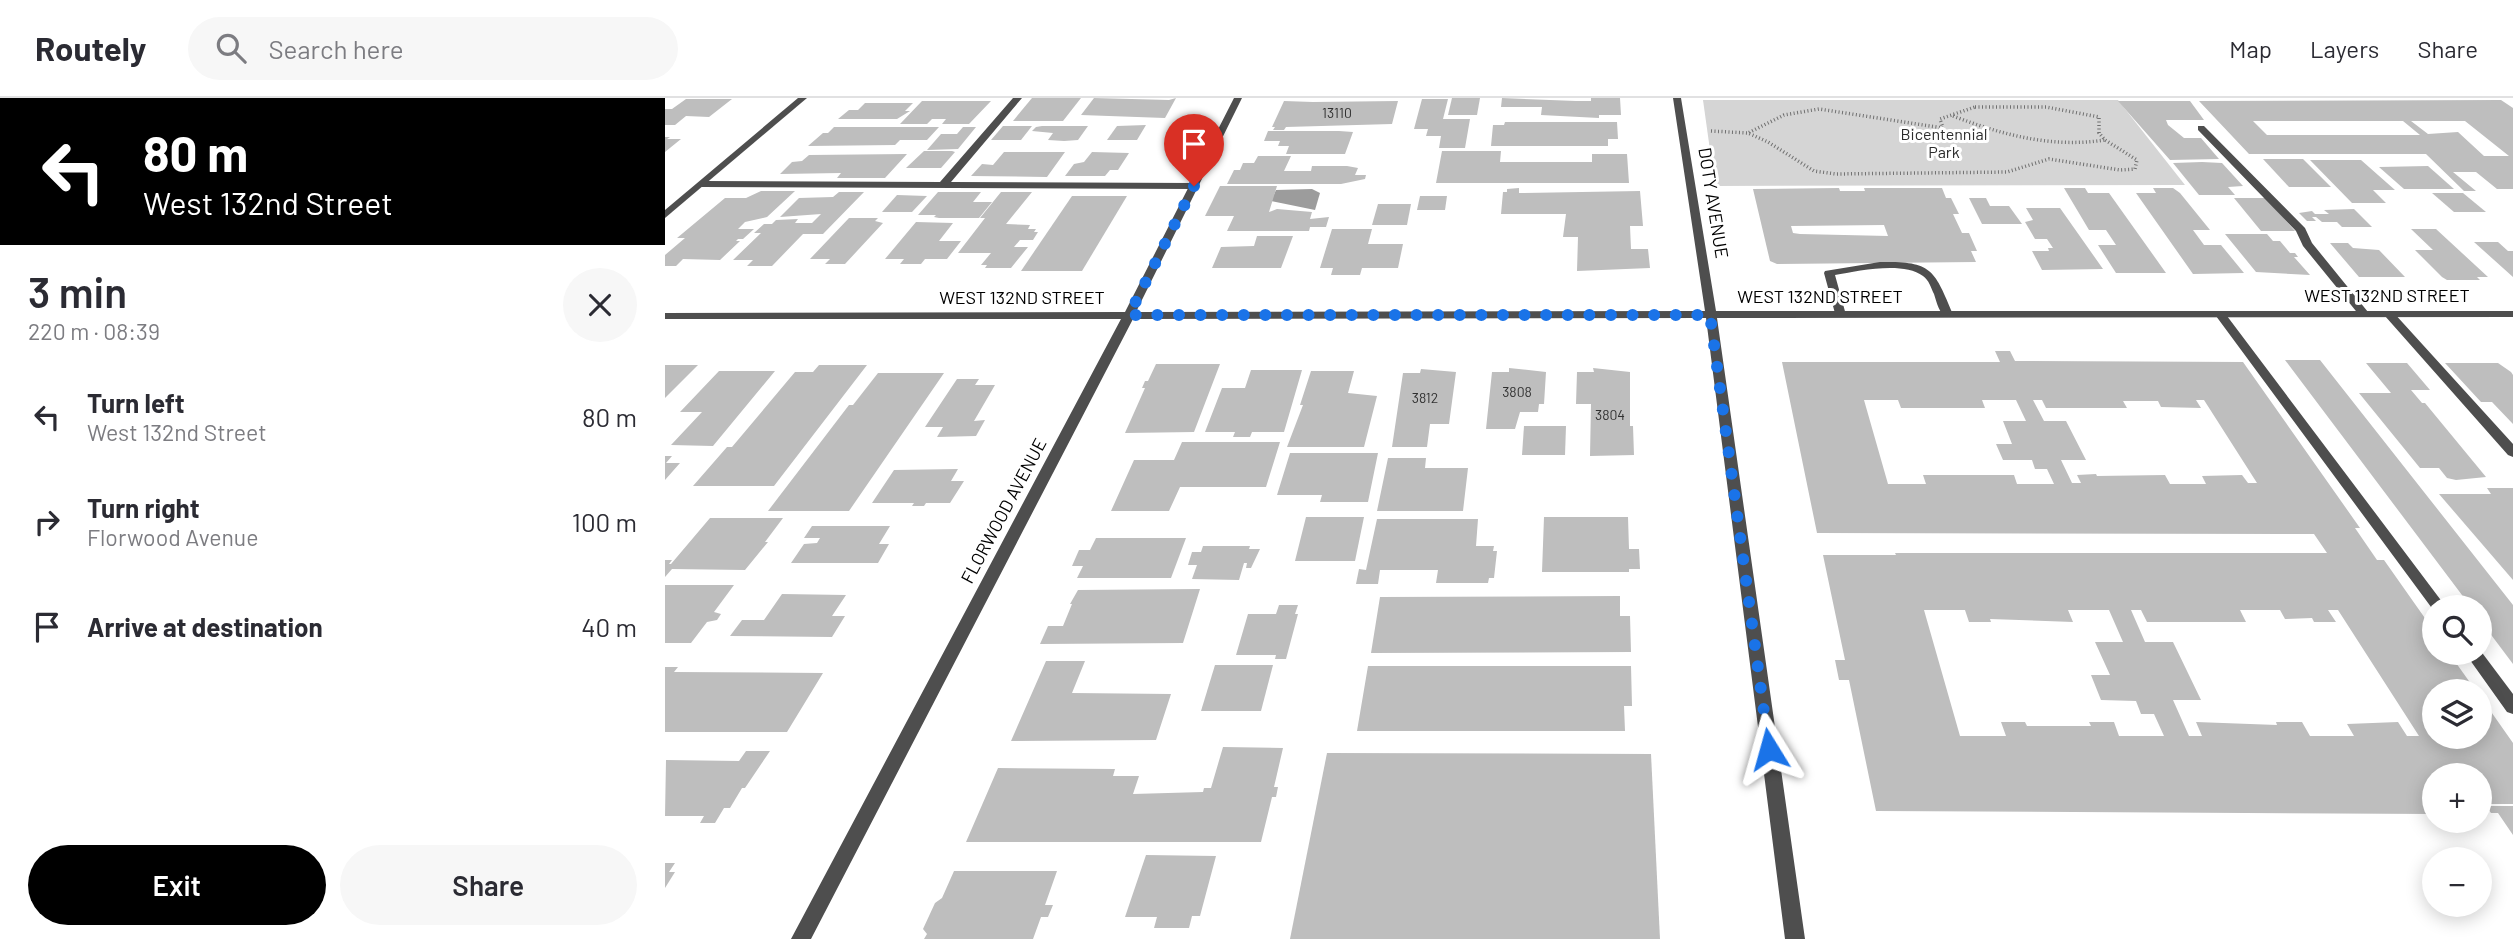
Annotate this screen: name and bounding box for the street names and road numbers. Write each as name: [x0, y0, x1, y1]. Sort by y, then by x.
street label: DOTY AVENUE: [1694, 146, 1734, 260]
street label: WEST 132ND STREET: [2304, 284, 2470, 306]
street label: WEST 132ND STREET: [1737, 285, 1903, 307]
street label: WEST 132ND STREET: [939, 286, 1105, 308]
street label: FLORWOOD AVENUE: [956, 434, 1051, 587]

